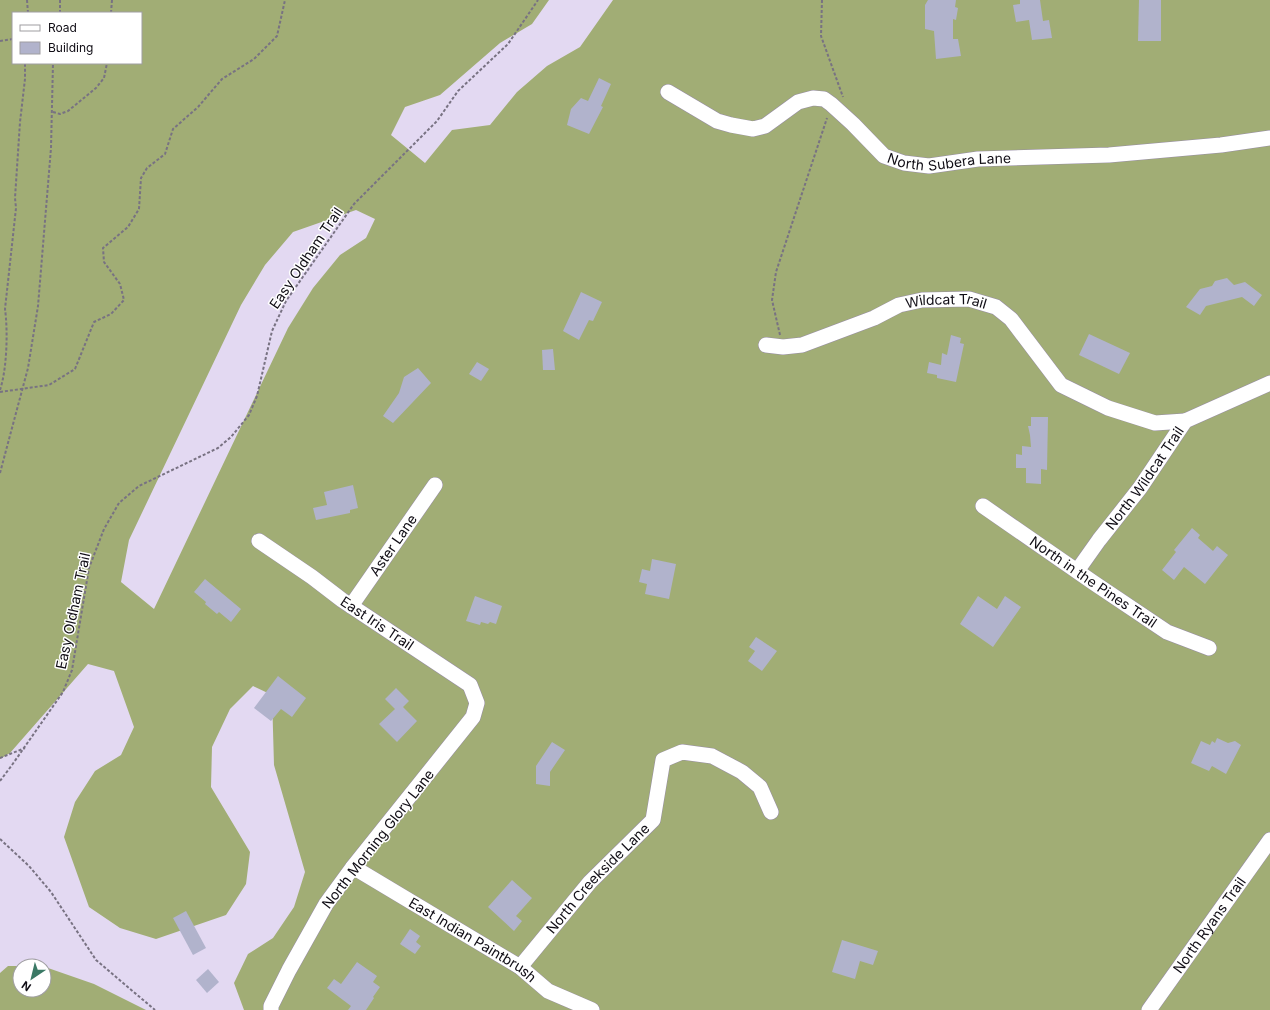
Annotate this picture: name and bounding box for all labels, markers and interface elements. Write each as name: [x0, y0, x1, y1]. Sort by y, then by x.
legend: [12, 12, 142, 64]
text: Road: [48, 20, 77, 35]
text: Building: [48, 40, 93, 55]
street label: North Subera Lane: [885, 149, 1011, 174]
street label: Easy Oldham Trail: [265, 204, 346, 312]
street label: Wildcat Trail: [904, 290, 989, 312]
street label: North Wildcat Trail: [1101, 423, 1187, 533]
street label: Aster Lane: [366, 511, 420, 579]
street label: North in the Pines Trail: [1027, 532, 1160, 631]
street label: Easy Oldham Trail: [52, 551, 93, 671]
street label: East Iris Trail: [338, 592, 417, 653]
street label: North Morning Glory Lane: [318, 766, 437, 912]
street label: North Creekside Lane: [542, 819, 653, 937]
street label: North Ryans Trail: [1169, 874, 1249, 976]
street label: East Indian Paintbrush: [406, 893, 540, 985]
north arrow: [12, 958, 52, 998]
text: N: [19, 978, 34, 994]

